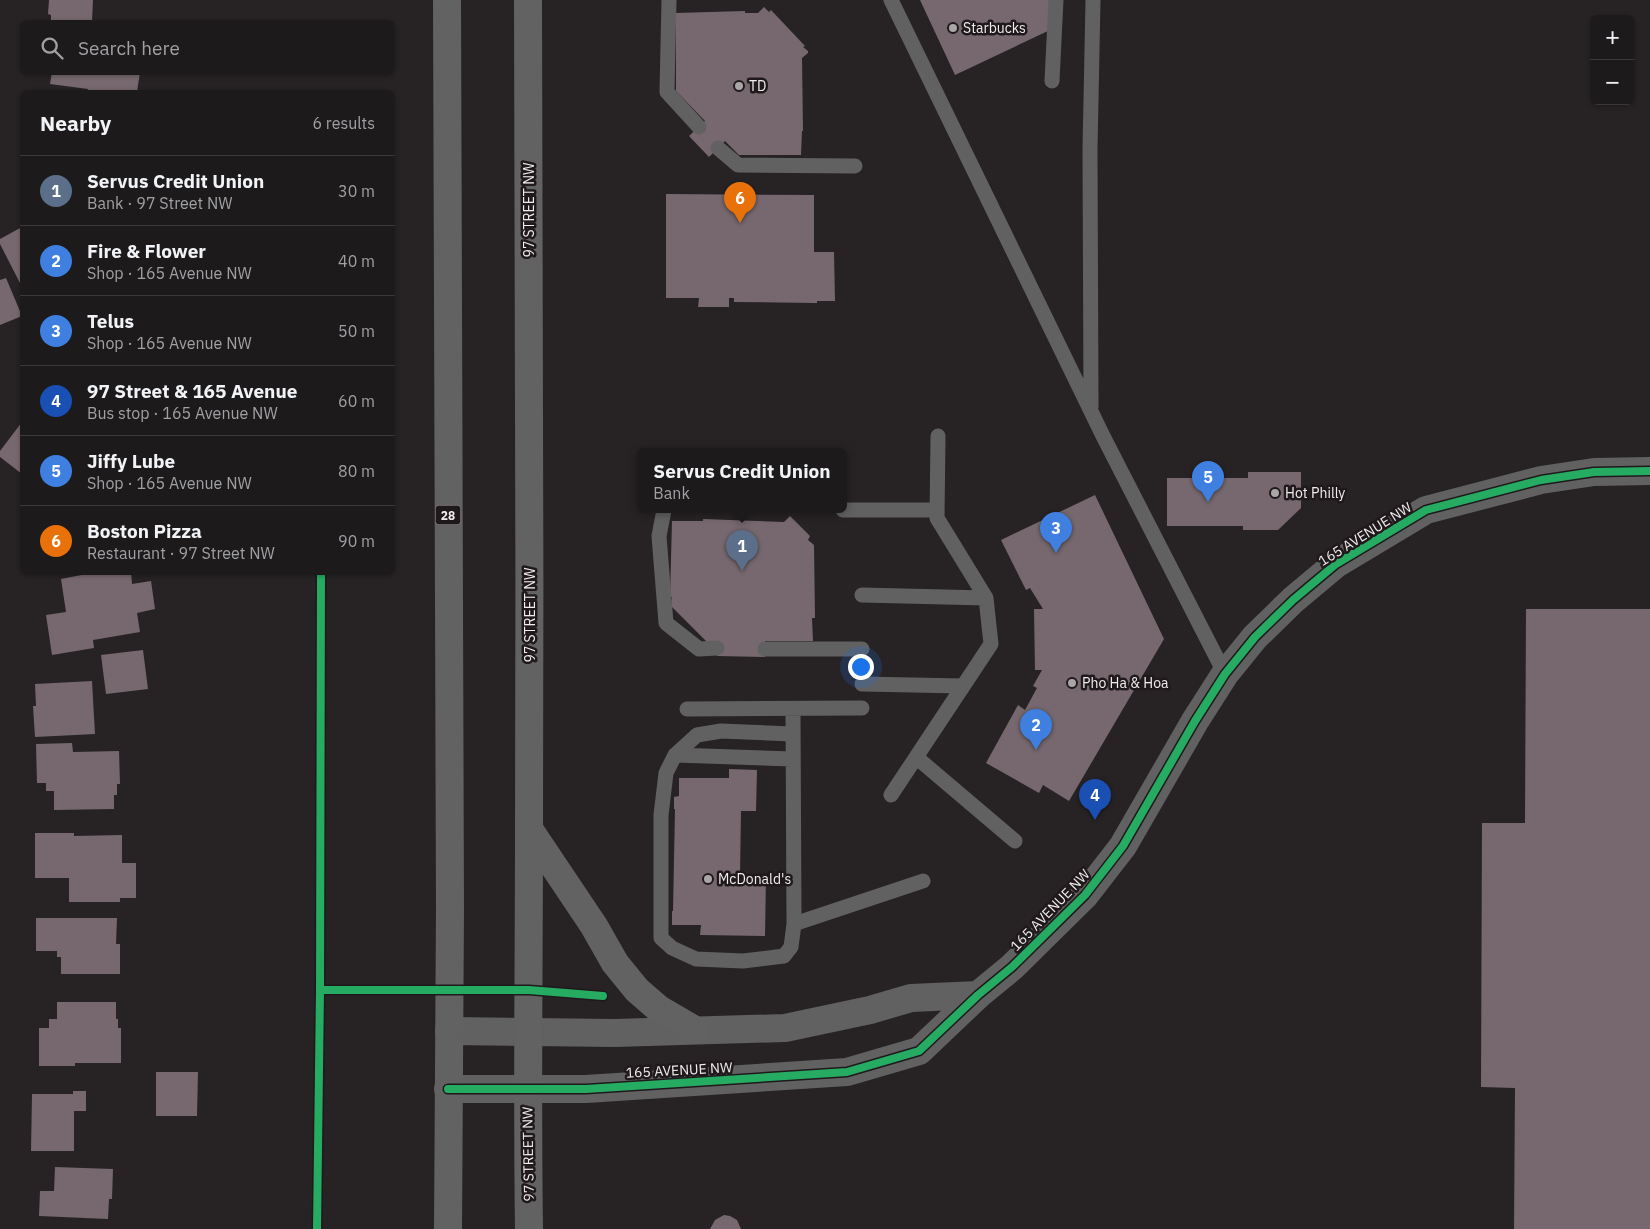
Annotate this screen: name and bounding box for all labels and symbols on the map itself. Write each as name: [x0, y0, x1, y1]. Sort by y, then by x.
place label: Starbucks: [963, 19, 1026, 37]
marker: Starbucks: [947, 22, 959, 34]
place label: TD: [749, 77, 766, 95]
marker: TD: [733, 80, 745, 92]
street label: 97 STREET NW: [520, 162, 538, 258]
pin: 6: [724, 182, 756, 223]
pin: 5: [1192, 461, 1224, 502]
place label: Hot Philly: [1285, 484, 1345, 502]
marker: Hot Philly: [1269, 487, 1281, 499]
street label: 165 AVENUE NW: [1315, 498, 1416, 570]
road number: 28: [436, 506, 460, 524]
pin: 3: [1040, 512, 1072, 553]
pin: 1: [726, 530, 758, 571]
street label: 97 STREET NW: [521, 567, 539, 663]
your location: [848, 654, 874, 680]
place label: Pho Ha & Hoa: [1082, 674, 1169, 692]
marker: Pho Ha & Hoa: [1066, 677, 1078, 689]
pin: 2: [1020, 709, 1052, 750]
pin: 4: [1079, 779, 1111, 820]
street label: 165 AVENUE NW: [1006, 865, 1094, 955]
place label: McDonald's: [718, 870, 791, 888]
marker: McDonald's: [702, 873, 714, 885]
street label: 165 AVENUE NW: [625, 1058, 733, 1082]
street label: 97 STREET NW: [518, 1106, 538, 1202]

